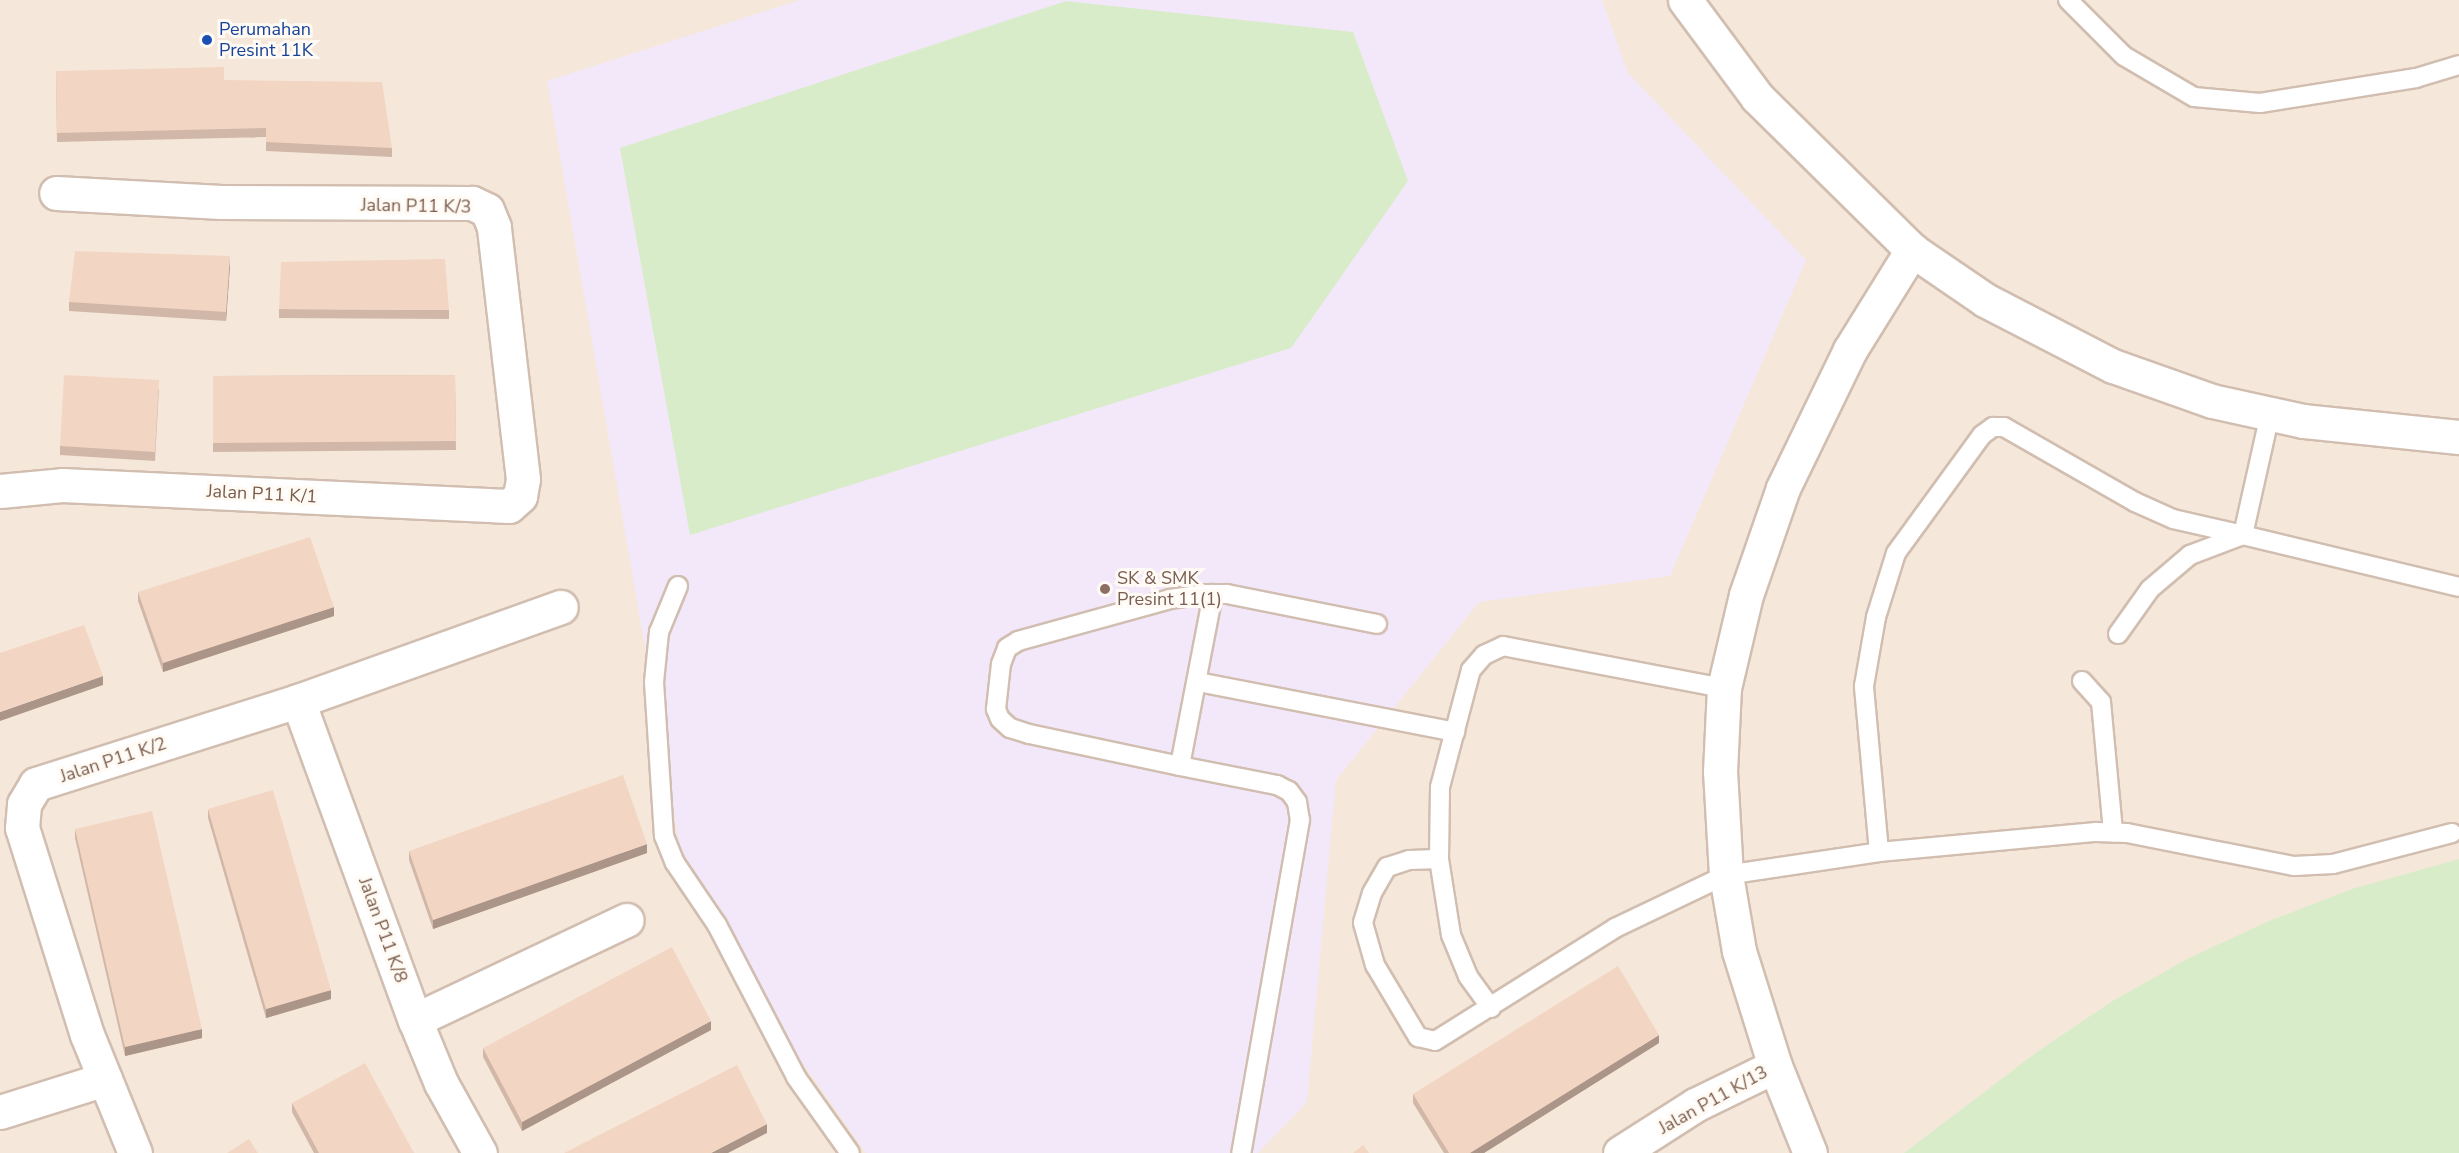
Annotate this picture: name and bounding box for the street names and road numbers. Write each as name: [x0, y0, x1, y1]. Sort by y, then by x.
street label: Jalan P11 K/3: [361, 194, 471, 218]
street label: Jalan P11 K/1: [206, 480, 318, 508]
street label: Jalan P11 K/2: [57, 733, 169, 787]
street label: Jalan P11 K/8: [354, 874, 412, 986]
street label: Jalan P11 K/13: [1655, 1061, 1771, 1139]

